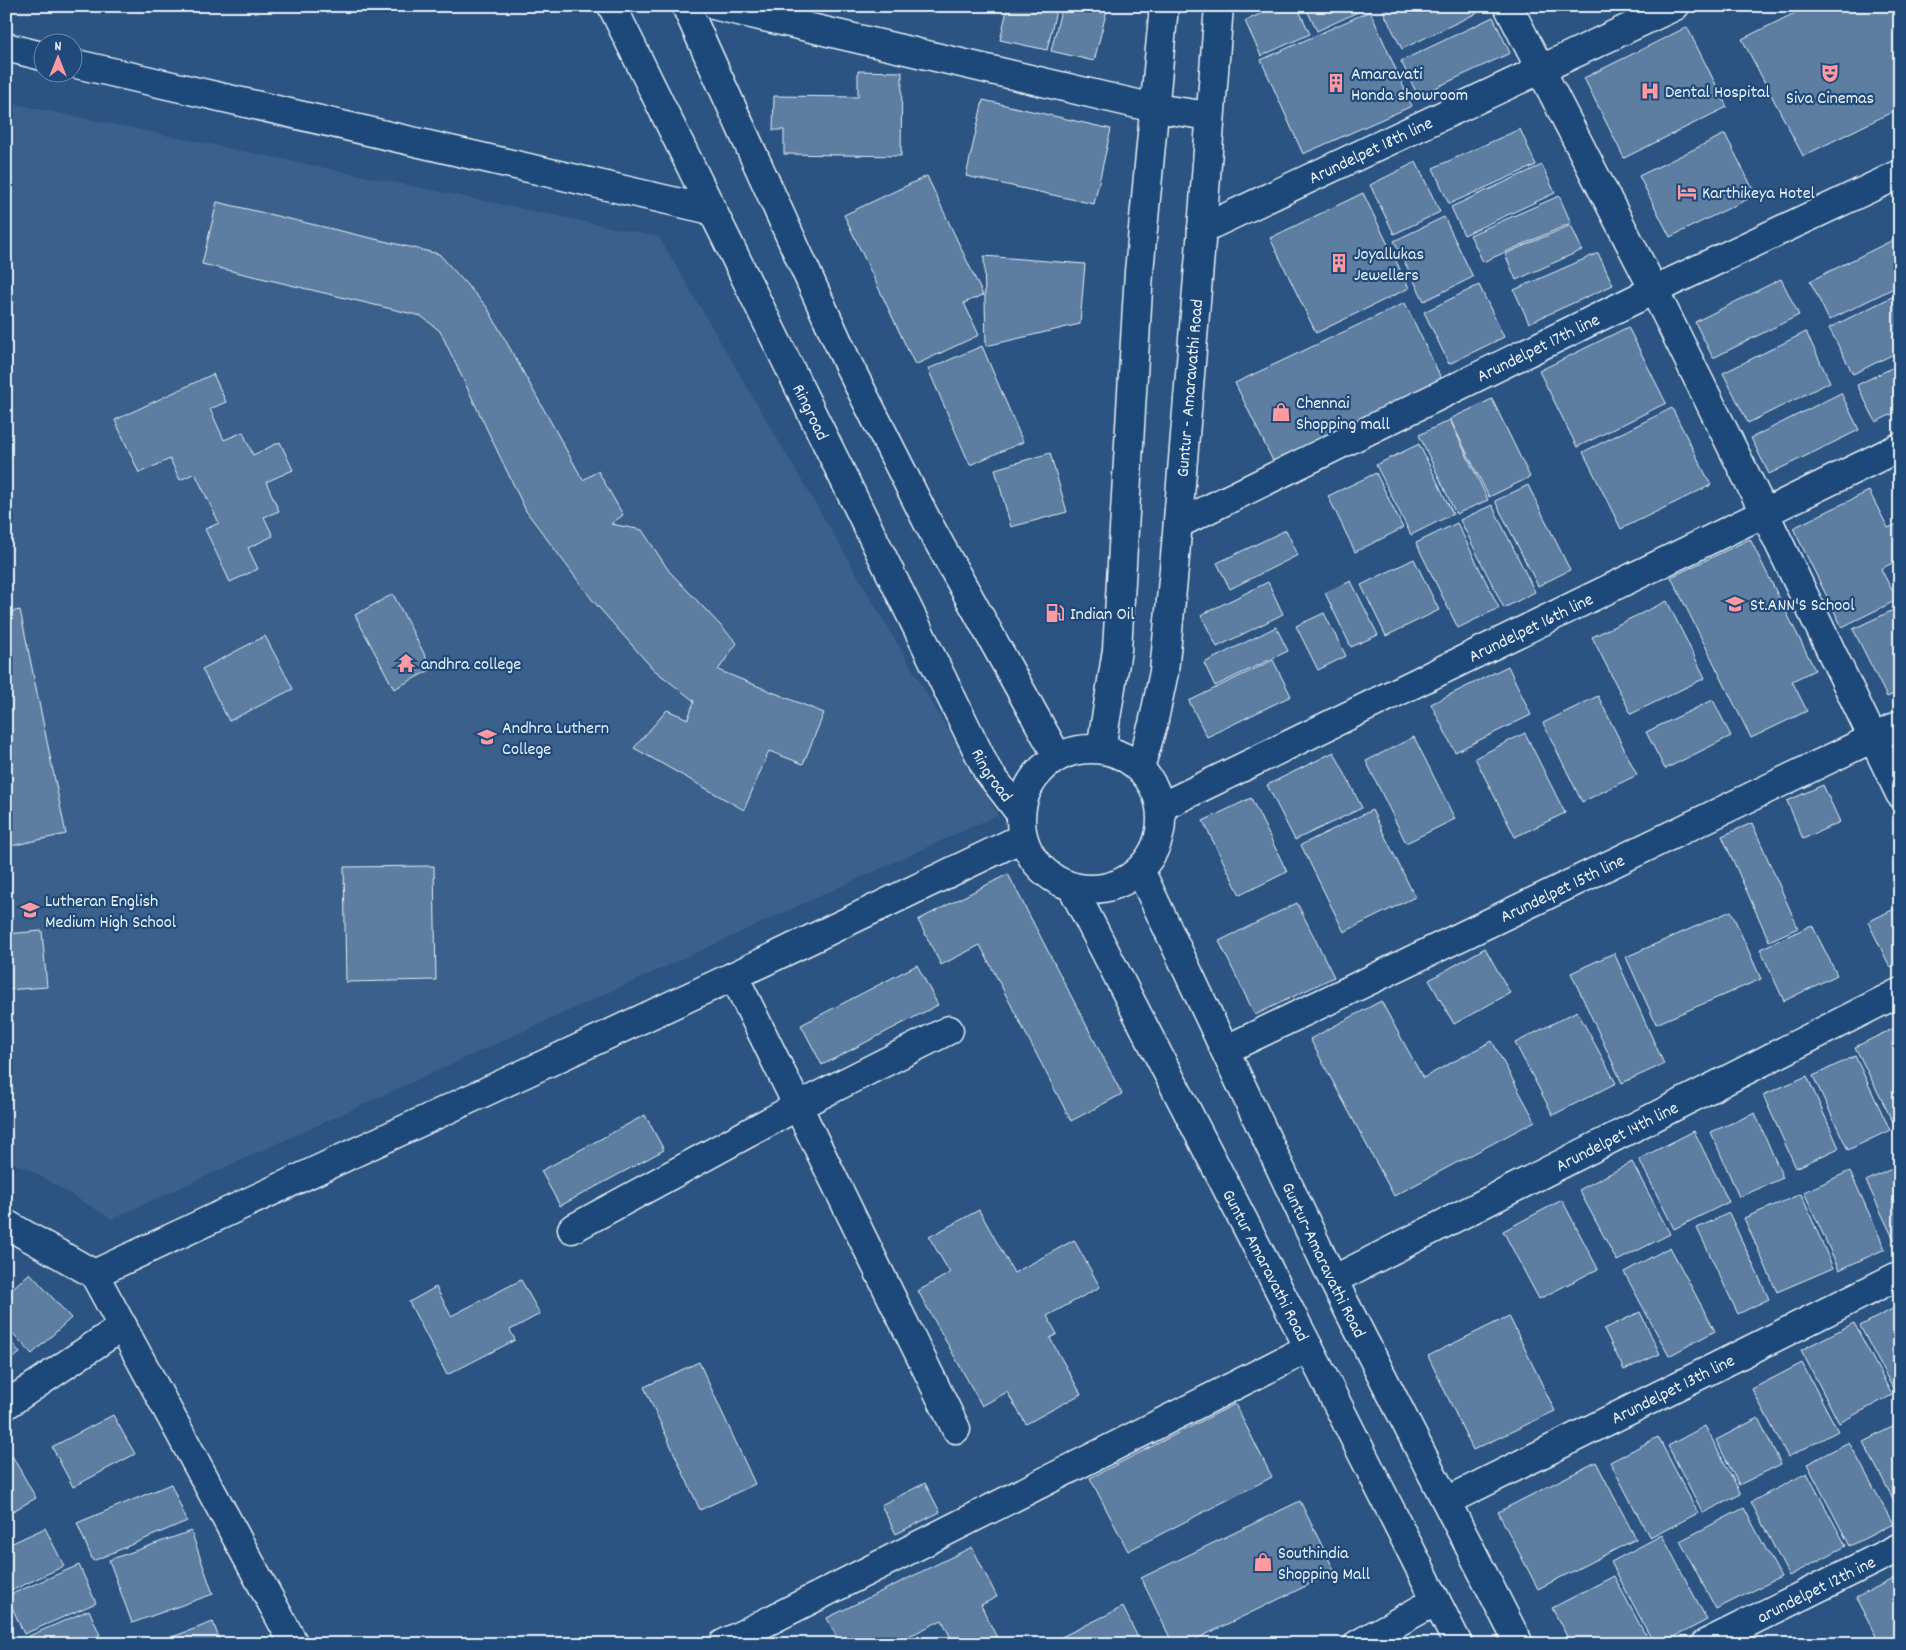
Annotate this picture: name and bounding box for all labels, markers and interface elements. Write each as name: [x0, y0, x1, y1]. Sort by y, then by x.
north arrow: [32, 32, 82, 82]
text: N: [55, 37, 62, 57]
theatre icon: Siva Cinemas: [1819, 62, 1841, 84]
place label: Amaravati Honda showroom: [1351, 63, 1468, 109]
building icon: Amaravati Honda showroom: [1325, 72, 1347, 94]
hospital icon: Dental Hospital: [1639, 80, 1661, 102]
place label: Dental Hospital: [1665, 81, 1770, 106]
place label: Siva Cinemas: [1786, 87, 1874, 112]
street label: Arundelpet 18th line: [1305, 112, 1437, 192]
hotel icon: Karthikeya Hotel: [1676, 181, 1698, 203]
place label: Karthikeya Hotel: [1702, 182, 1816, 207]
place label: Joyallukas Jewellers: [1354, 243, 1424, 289]
building icon: Joyallukas Jewellers: [1328, 252, 1350, 274]
street label: Guntur - Amaravathi Road: [1172, 298, 1211, 478]
street label: Arundelpet 17th line: [1473, 309, 1605, 390]
street label: Ringroad: [784, 380, 833, 445]
place label: Chennai Shopping mall: [1296, 392, 1390, 438]
shop icon: Chennai Shopping mall: [1270, 401, 1292, 423]
street label: Arundelpet 16th line: [1465, 588, 1598, 670]
school or university icon: St.ANN'S School: [1724, 593, 1746, 615]
place label: St.ANN'S School: [1750, 594, 1855, 619]
fuel station icon: Indian Oil: [1044, 602, 1066, 624]
place label: Indian Oil: [1070, 603, 1135, 628]
temple icon: andhra college: [395, 652, 417, 674]
place label: andhra college: [421, 653, 521, 678]
place label: Andhra Luthern College: [502, 717, 609, 763]
school or university icon: Andhra Luthern College: [476, 726, 498, 748]
street label: Ringroad: [963, 745, 1017, 808]
street label: Arundelpet 15th line: [1497, 849, 1630, 931]
place label: Lutheran English Medium High School: [45, 890, 177, 936]
school or university icon: Lutheran English Medium High School: [19, 899, 41, 921]
street label: Arundelpet 14th line: [1552, 1097, 1683, 1180]
street label: Guntur-Amaravathi Road: [1274, 1179, 1371, 1343]
street label: Guntur Amaravathi Road: [1215, 1186, 1314, 1347]
street label: Arundelpet 13th line: [1608, 1349, 1740, 1432]
place label: Southindia Shopping Mall: [1278, 1542, 1371, 1588]
shop icon: Southindia Shopping Mall: [1252, 1551, 1274, 1573]
street label: arundelpet 12th ine: [1754, 1551, 1881, 1631]

